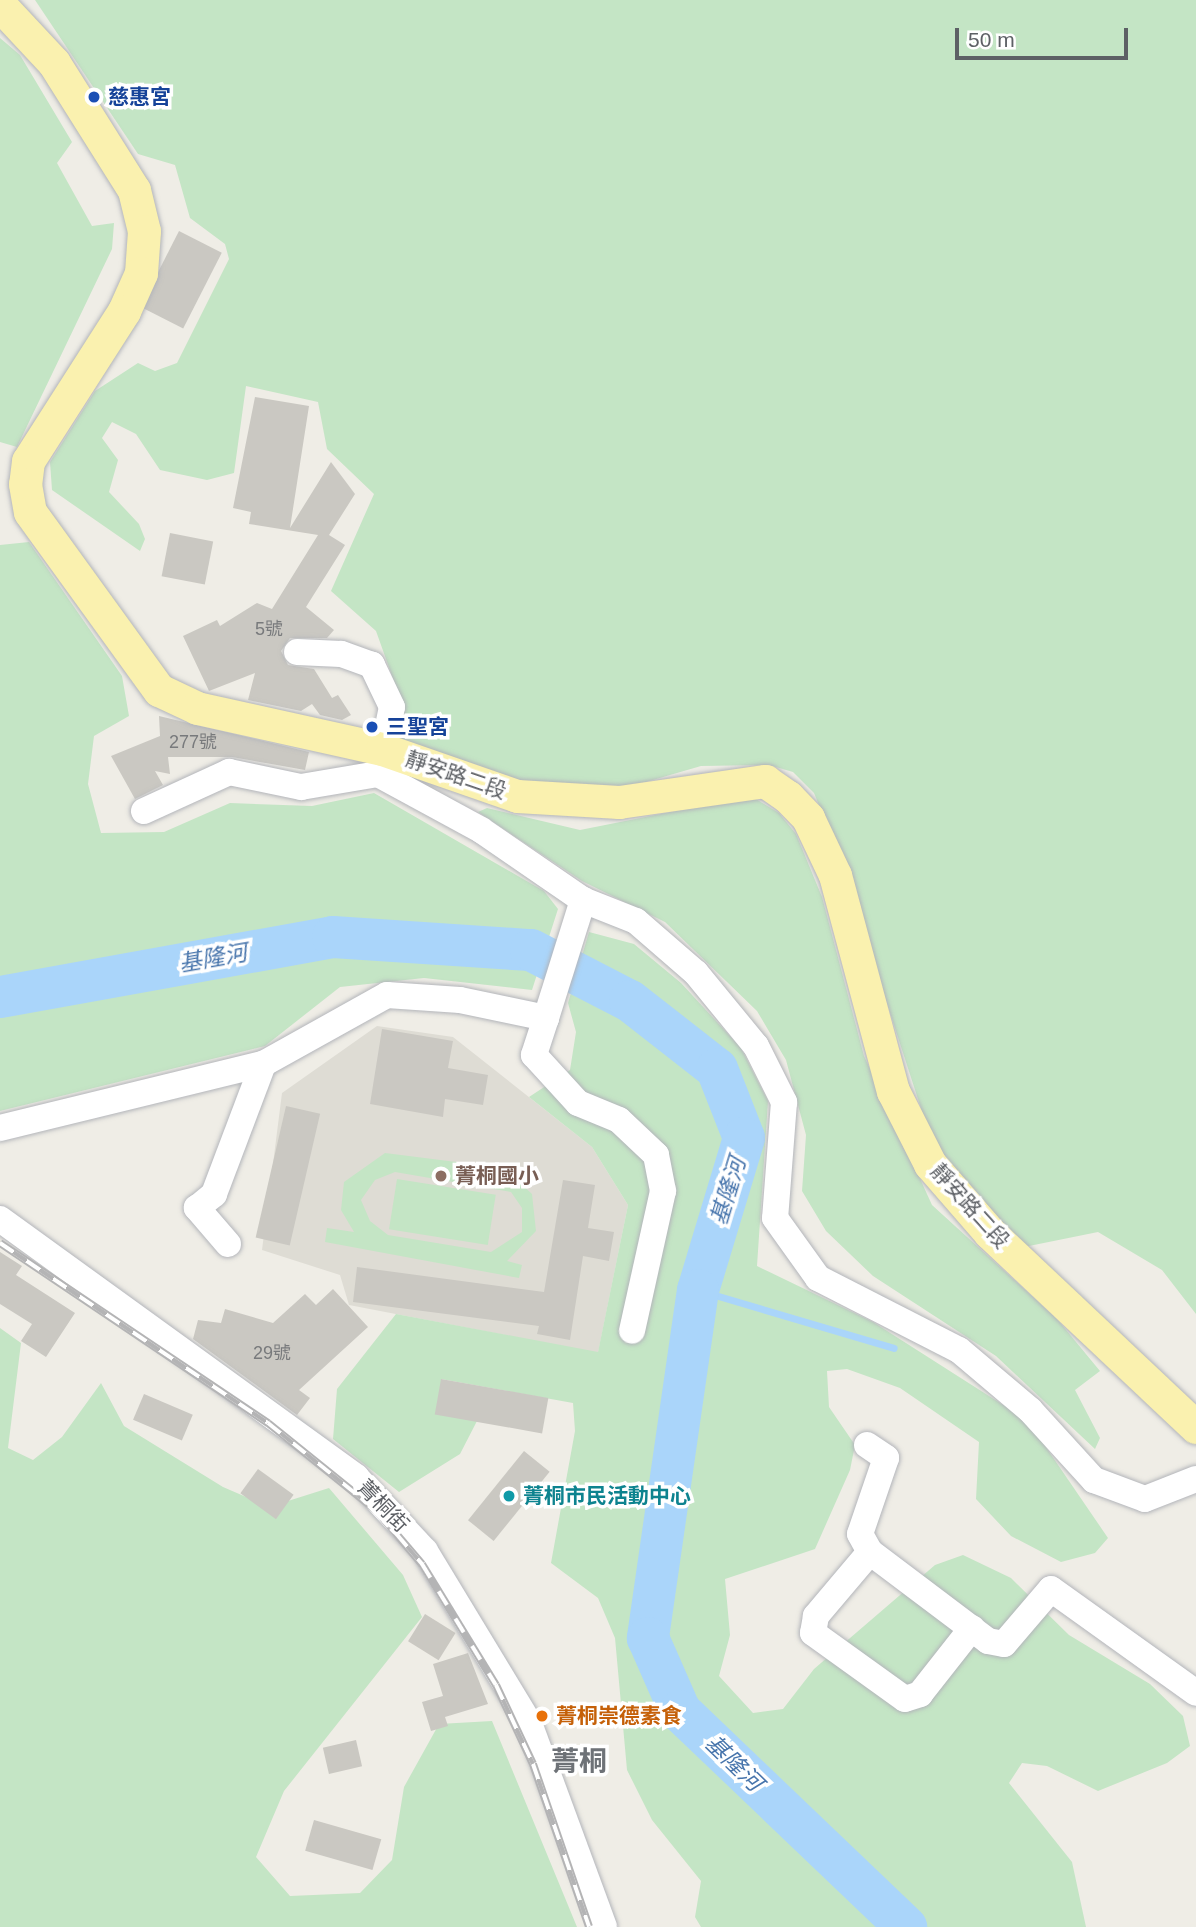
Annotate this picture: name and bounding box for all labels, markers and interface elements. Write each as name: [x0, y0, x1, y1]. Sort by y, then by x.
scale bar: [958, 14, 1131, 58]
text: 50 m: [968, 28, 1015, 51]
place label: 慈惠宮: [108, 84, 171, 110]
marker: 慈惠宮: [86, 89, 102, 105]
house number: 5號: [255, 618, 283, 640]
place label: 三聖宮: [386, 714, 449, 740]
marker: 三聖宮: [364, 719, 380, 735]
house number: 277號: [169, 731, 217, 753]
street label: 靜安路二段: [402, 746, 510, 804]
water label: 基隆河: [177, 938, 249, 978]
water label: 基隆河: [705, 1154, 751, 1228]
street label: 靜安路二段: [926, 1159, 1014, 1253]
place label: 菁桐國小: [455, 1163, 539, 1189]
marker: 菁桐國小: [433, 1168, 449, 1184]
house number: 29號: [253, 1342, 291, 1364]
street label: 菁桐街: [352, 1475, 414, 1537]
place label: 菁桐市民活動中心: [523, 1483, 691, 1509]
marker: 菁桐市民活動中心: [501, 1488, 517, 1504]
place label: 菁桐崇德素食: [556, 1703, 682, 1729]
marker: 菁桐崇德素食: [534, 1708, 550, 1724]
water label: 基隆河: [700, 1729, 768, 1797]
district label: 菁桐: [551, 1745, 607, 1779]

